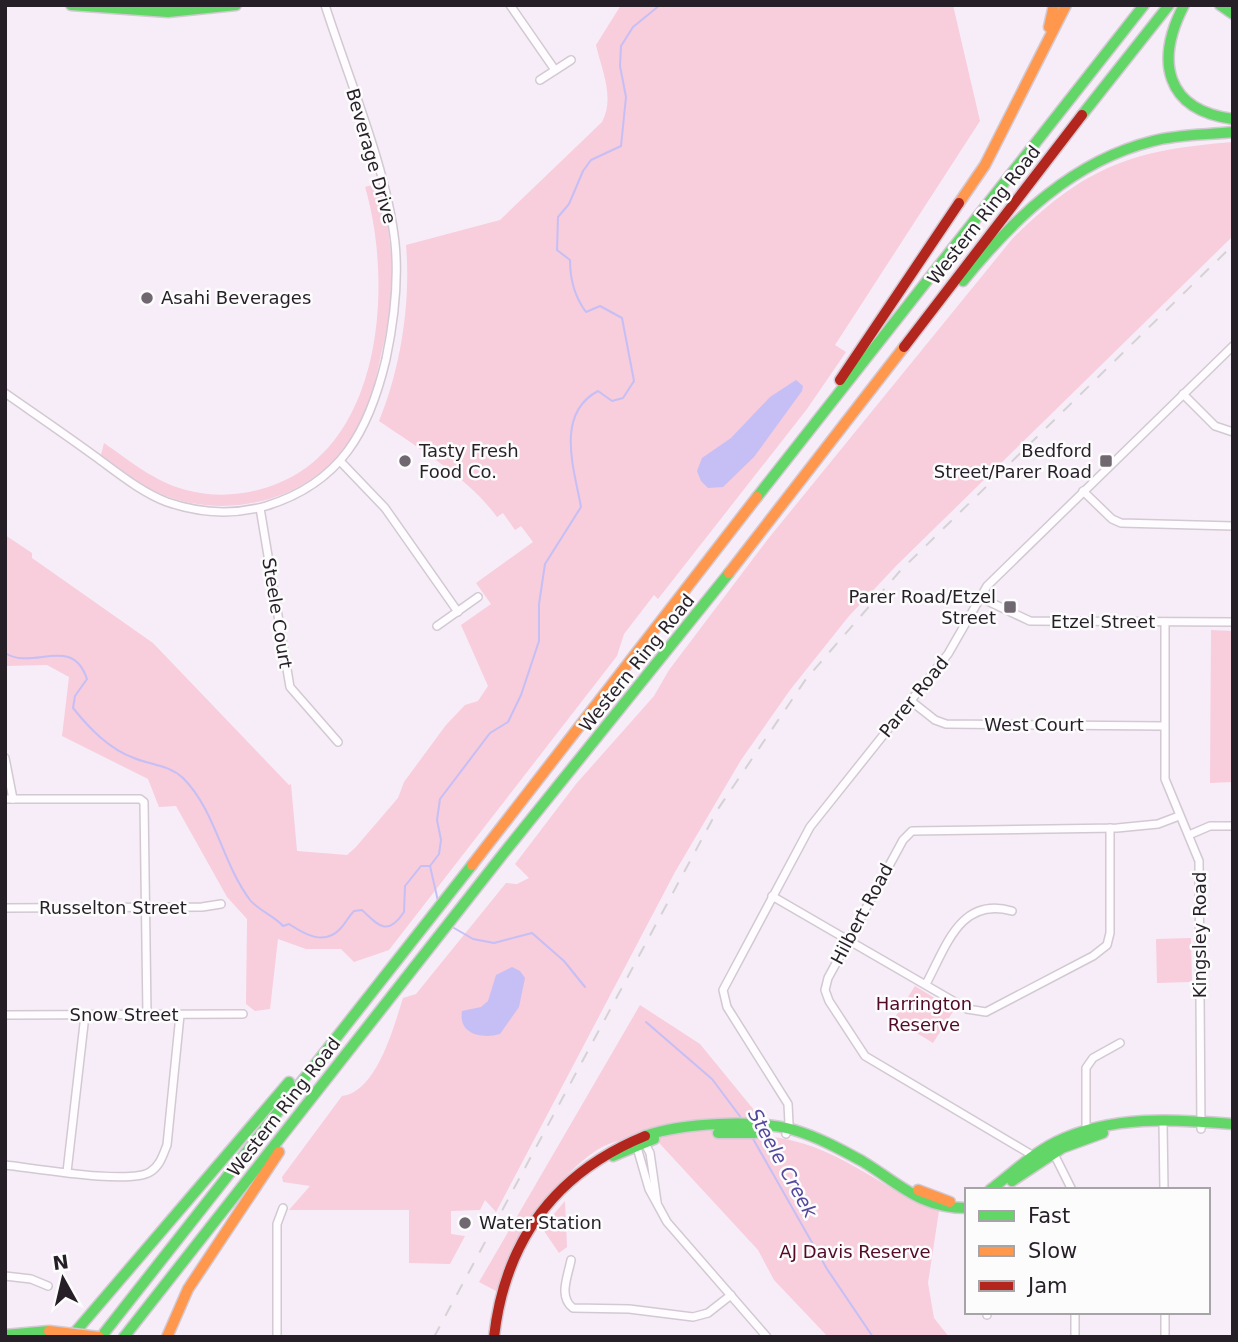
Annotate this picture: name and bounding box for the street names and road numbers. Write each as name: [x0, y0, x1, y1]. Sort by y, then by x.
street label: Beverage Drive: [342, 86, 401, 226]
street label: Western Ring Road: [923, 141, 1044, 288]
street label: Steele Court: [258, 556, 297, 670]
street label: Western Ring Road: [575, 590, 699, 736]
street label: Etzel Street: [1051, 611, 1155, 632]
street label: Parer Road: [875, 652, 952, 741]
street label: West Court: [984, 714, 1084, 735]
street label: Hilbert Road: [826, 860, 897, 968]
street label: Kingsley Road: [1189, 872, 1210, 998]
street label: Russelton Street: [39, 897, 187, 918]
street label: Snow Street: [70, 1004, 178, 1025]
street label: Western Ring Road: [223, 1033, 344, 1180]

